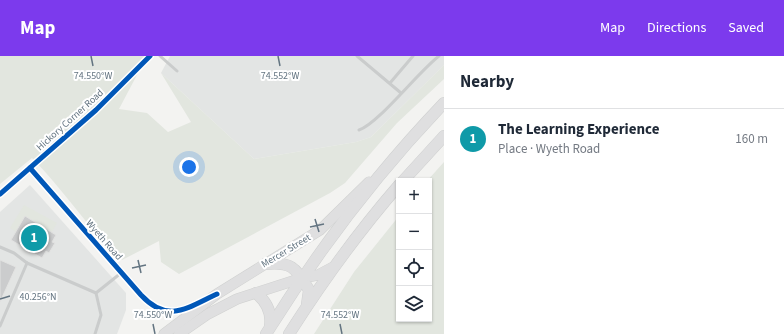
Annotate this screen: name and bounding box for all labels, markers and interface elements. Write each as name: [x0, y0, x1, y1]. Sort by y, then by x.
text: Map: [20, 15, 55, 42]
text: Map: [600, 18, 625, 38]
text: Directions: [647, 18, 706, 38]
text: Saved: [728, 18, 764, 38]
text: 74.550°W: [74, 69, 112, 83]
text: 74.552°W: [261, 69, 299, 83]
text: Nearby: [460, 70, 514, 94]
street label: Hickory Corner Road: [33, 86, 107, 154]
text: The Learning Experience: [498, 119, 660, 140]
text: 1: [470, 130, 476, 148]
text: 160 m: [735, 130, 768, 148]
text: Place · Wyeth Road: [498, 140, 600, 158]
your location: [179, 157, 199, 177]
map controls: [396, 178, 432, 322]
button: +: [396, 178, 432, 214]
button: −: [396, 214, 432, 250]
street label: Wyeth Road: [82, 217, 126, 263]
pin: 1: [21, 223, 47, 253]
street label: Mercer Street: [259, 230, 314, 271]
button: locate: [396, 250, 432, 286]
button: layers: [396, 286, 432, 322]
text: 40.256°N: [19, 290, 57, 304]
text: 74.550°W: [134, 308, 172, 322]
text: 74.552°W: [321, 308, 359, 322]

